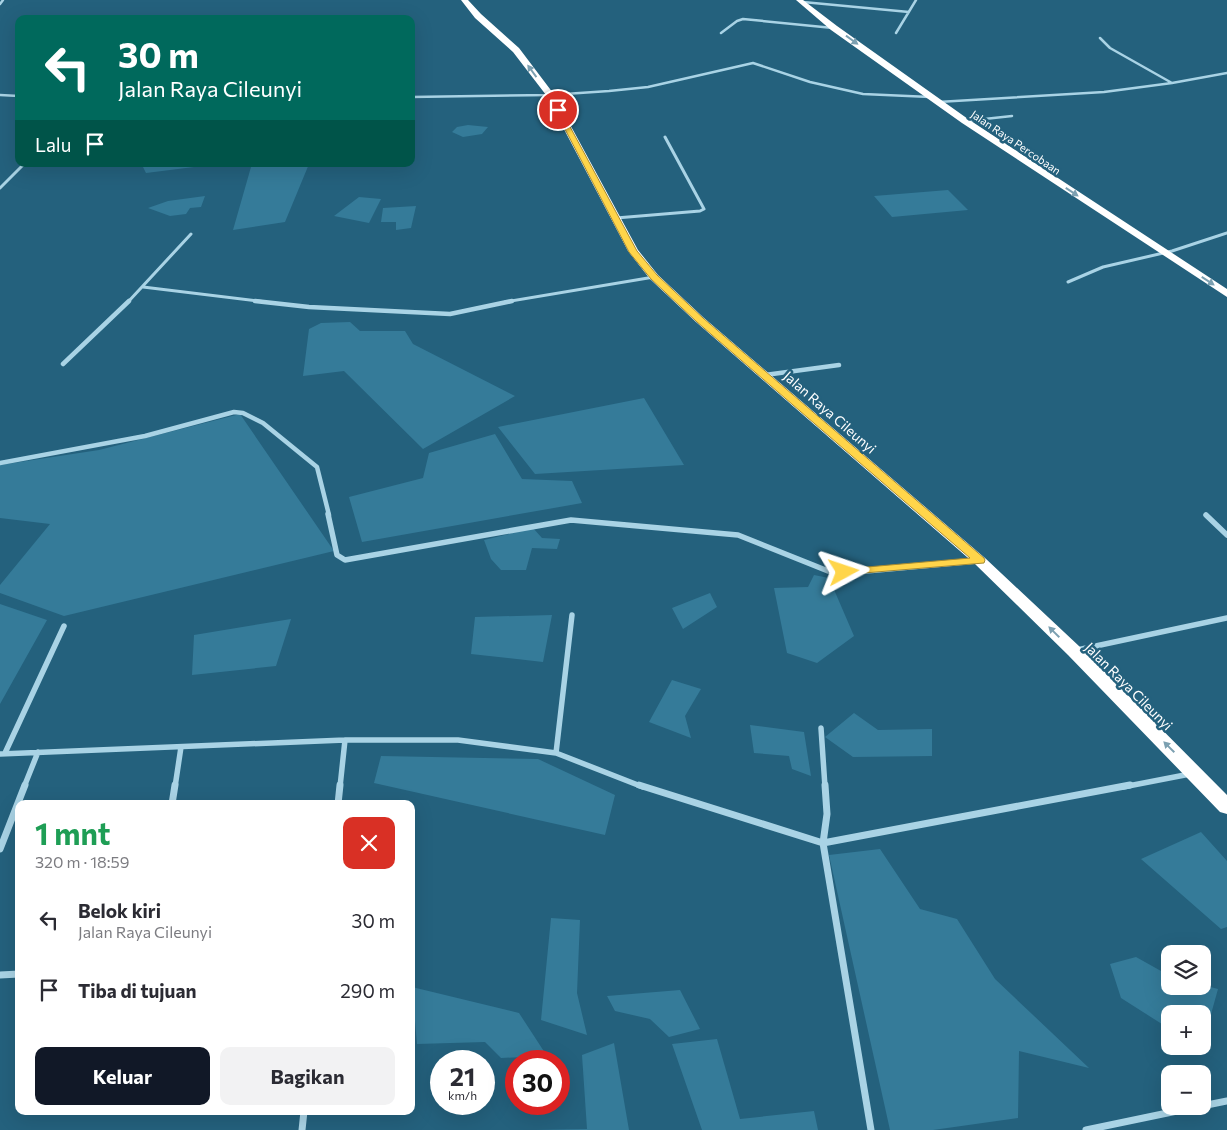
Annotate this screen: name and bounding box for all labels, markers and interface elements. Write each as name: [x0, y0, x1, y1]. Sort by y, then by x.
text: 30 m: [118, 32, 199, 75]
icon: left: [35, 35, 100, 100]
one-way arrow: [845, 35, 858, 46]
one-way arrow: [527, 64, 537, 78]
text: Jalan Raya Cileunyi: [118, 75, 302, 102]
pin: [537, 89, 579, 131]
icon: arrive: [544, 96, 572, 124]
street label: Jalan Raya Percobaan: [968, 107, 1063, 178]
icon: arrive: [81, 130, 109, 158]
text: Lalu: [35, 133, 71, 156]
one-way arrow: [1065, 187, 1079, 197]
one-way arrow: [1201, 277, 1214, 286]
street label: Jalan Raya Cileunyi: [780, 367, 880, 457]
position arrow: [817, 545, 869, 597]
one-way arrow: [1048, 626, 1060, 638]
street label: Jalan Raya Cileunyi: [1082, 639, 1176, 733]
one-way arrow: [1163, 741, 1175, 753]
text: 1 mnt: [35, 814, 111, 851]
button: close: [343, 817, 395, 869]
text: 320 m · 18:59: [35, 852, 130, 871]
text: Belok kiri: [78, 899, 161, 922]
icon: left: [35, 906, 63, 934]
text: 30 m: [352, 909, 395, 932]
text: Jalan Raya Cileunyi: [78, 922, 212, 941]
map controls: [1161, 945, 1211, 1115]
button: layers: [1161, 945, 1211, 995]
icon: arrive: [35, 976, 63, 1004]
text: Tiba di tujuan: [78, 979, 196, 1002]
text: 290 m: [340, 979, 395, 1002]
button: +: [1161, 1005, 1211, 1055]
button: Keluar: [35, 1047, 210, 1105]
button: Bagikan: [220, 1047, 395, 1105]
speed limit sign: 30: [505, 1050, 570, 1115]
text: 21: [450, 1061, 475, 1091]
button: −: [1161, 1065, 1211, 1115]
text: km/h: [448, 1088, 477, 1102]

